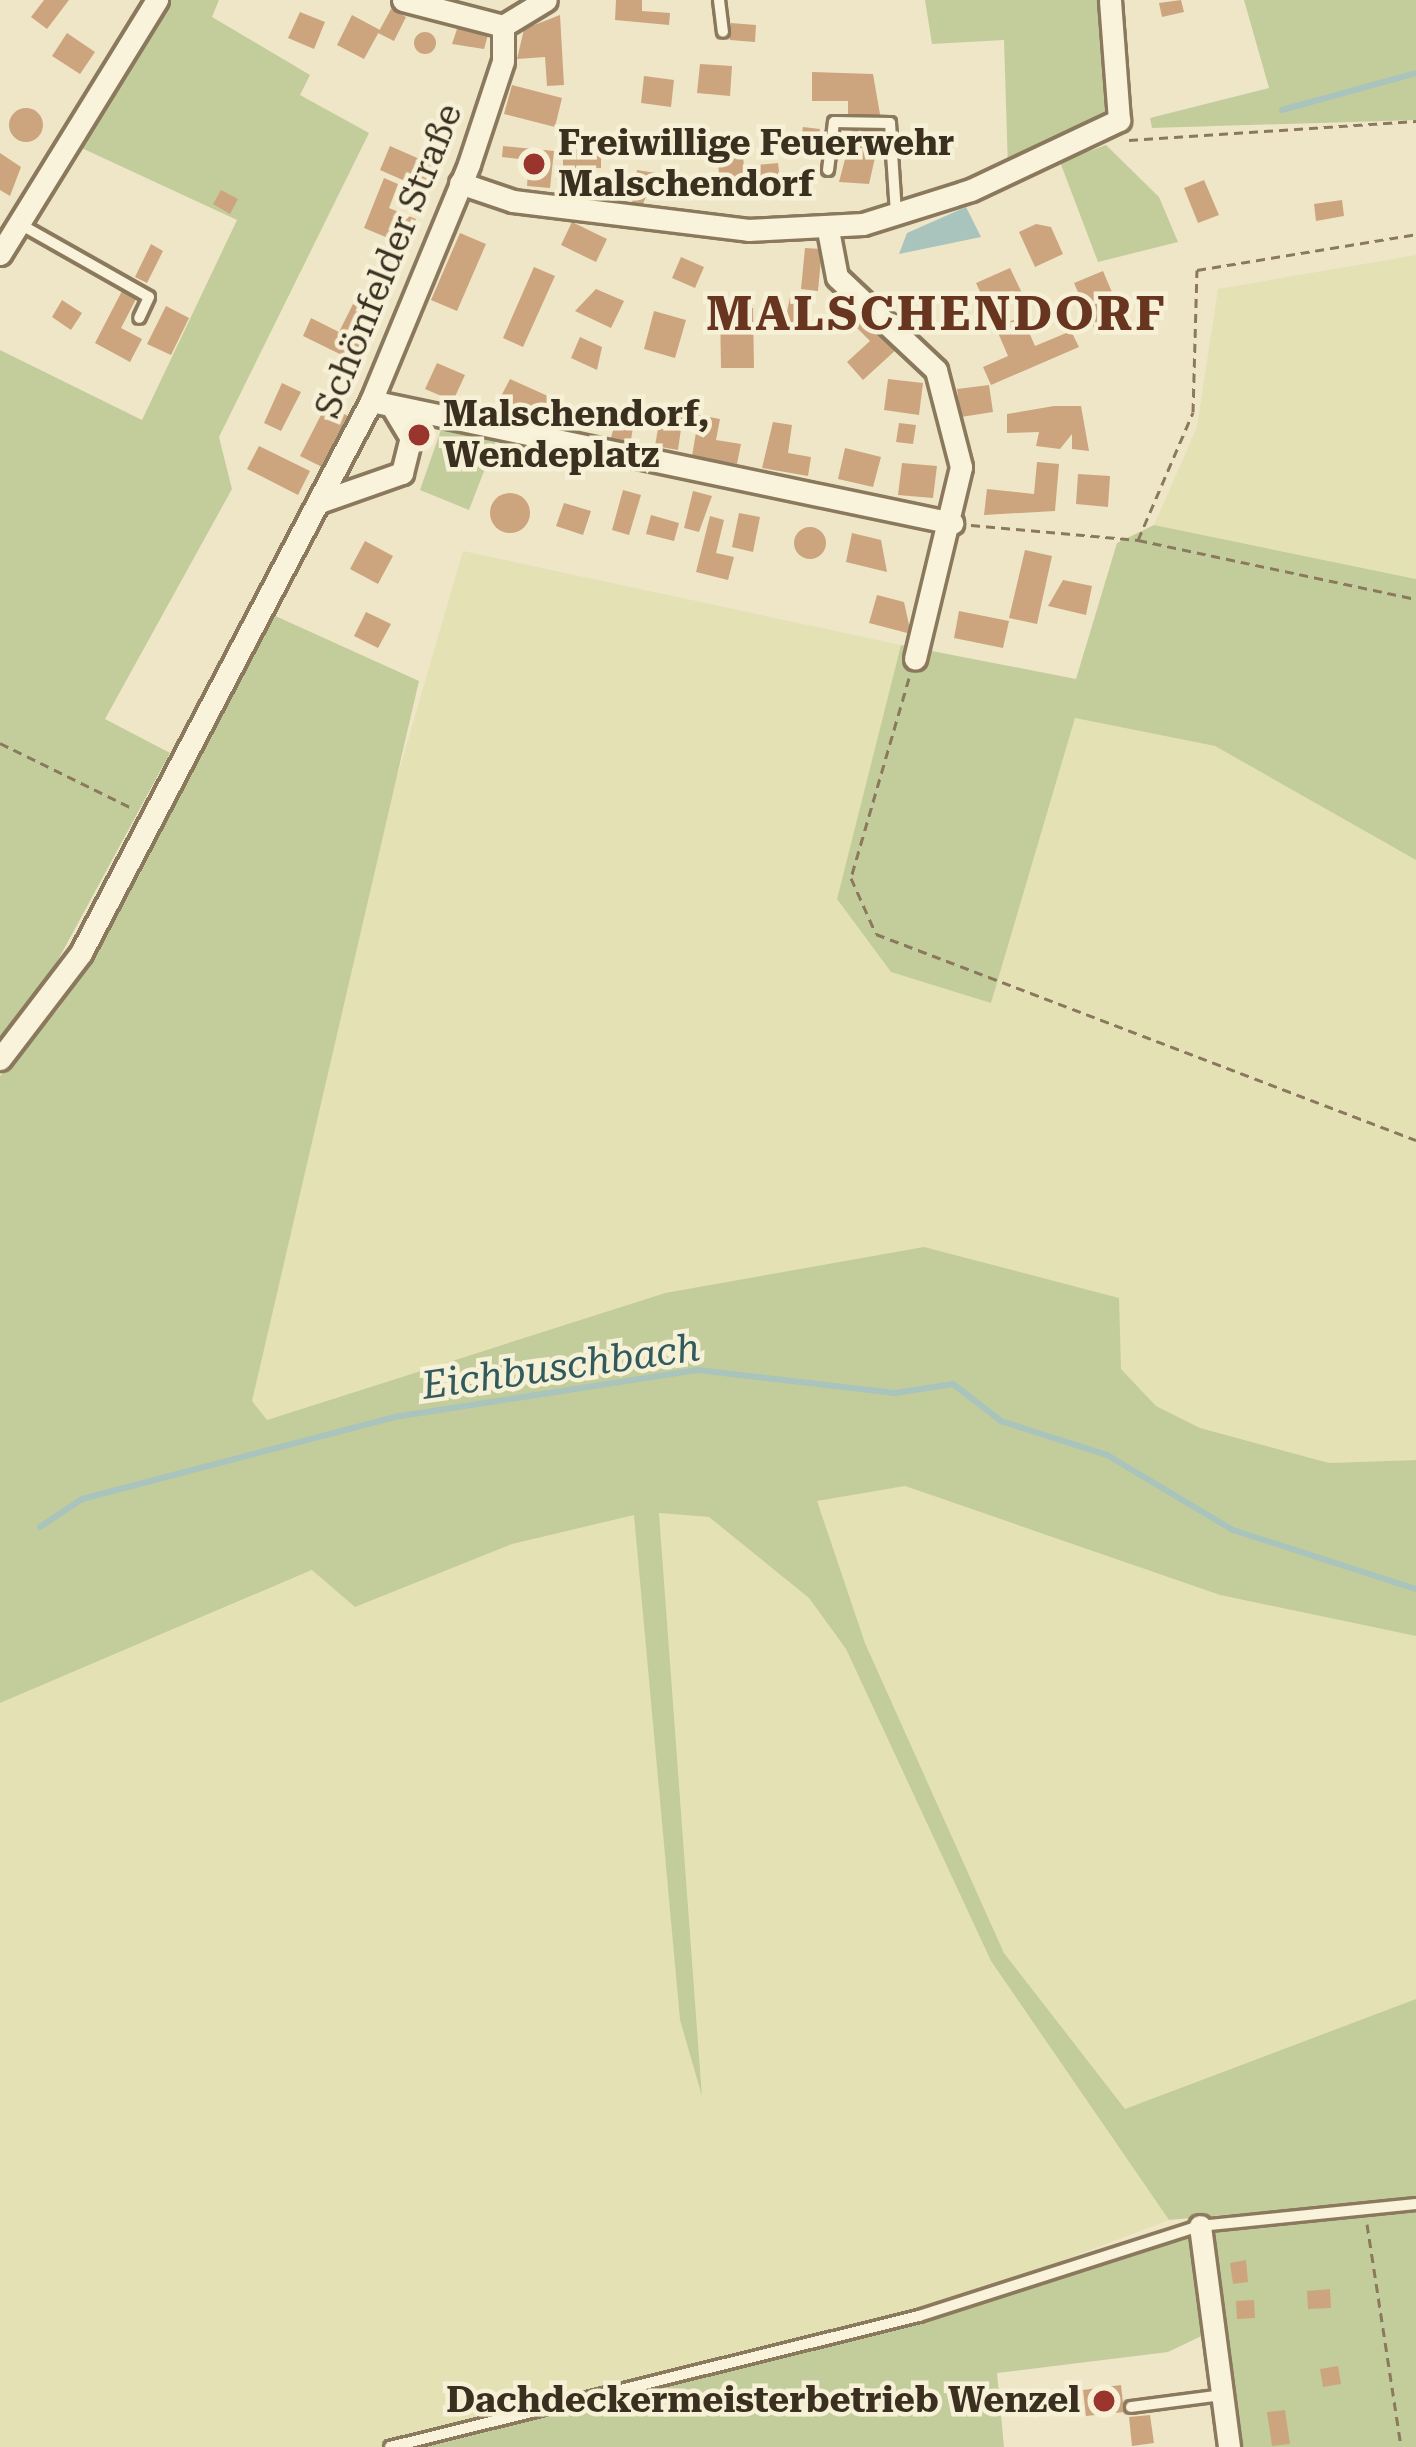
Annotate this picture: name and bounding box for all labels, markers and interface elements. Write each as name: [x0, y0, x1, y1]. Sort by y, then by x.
street label: Schönfelder Straße: [306, 98, 472, 424]
place label: Freiwillige Feuerwehr Malschendorf: [558, 121, 954, 206]
marker: Freiwillige Feuerwehr Malschendorf: [521, 151, 547, 177]
district label: MALSCHENDORF: [706, 286, 1168, 344]
place label: Malschendorf, Wendeplatz: [443, 392, 709, 477]
marker: Malschendorf, Wendeplatz: [406, 422, 432, 448]
water label: Eichbuschbach: [419, 1324, 703, 1410]
place label: Dachdeckermeisterbetrieb Wenzel: [446, 2379, 1080, 2423]
marker: Dachdeckermeisterbetrieb Wenzel: [1091, 2388, 1117, 2414]

